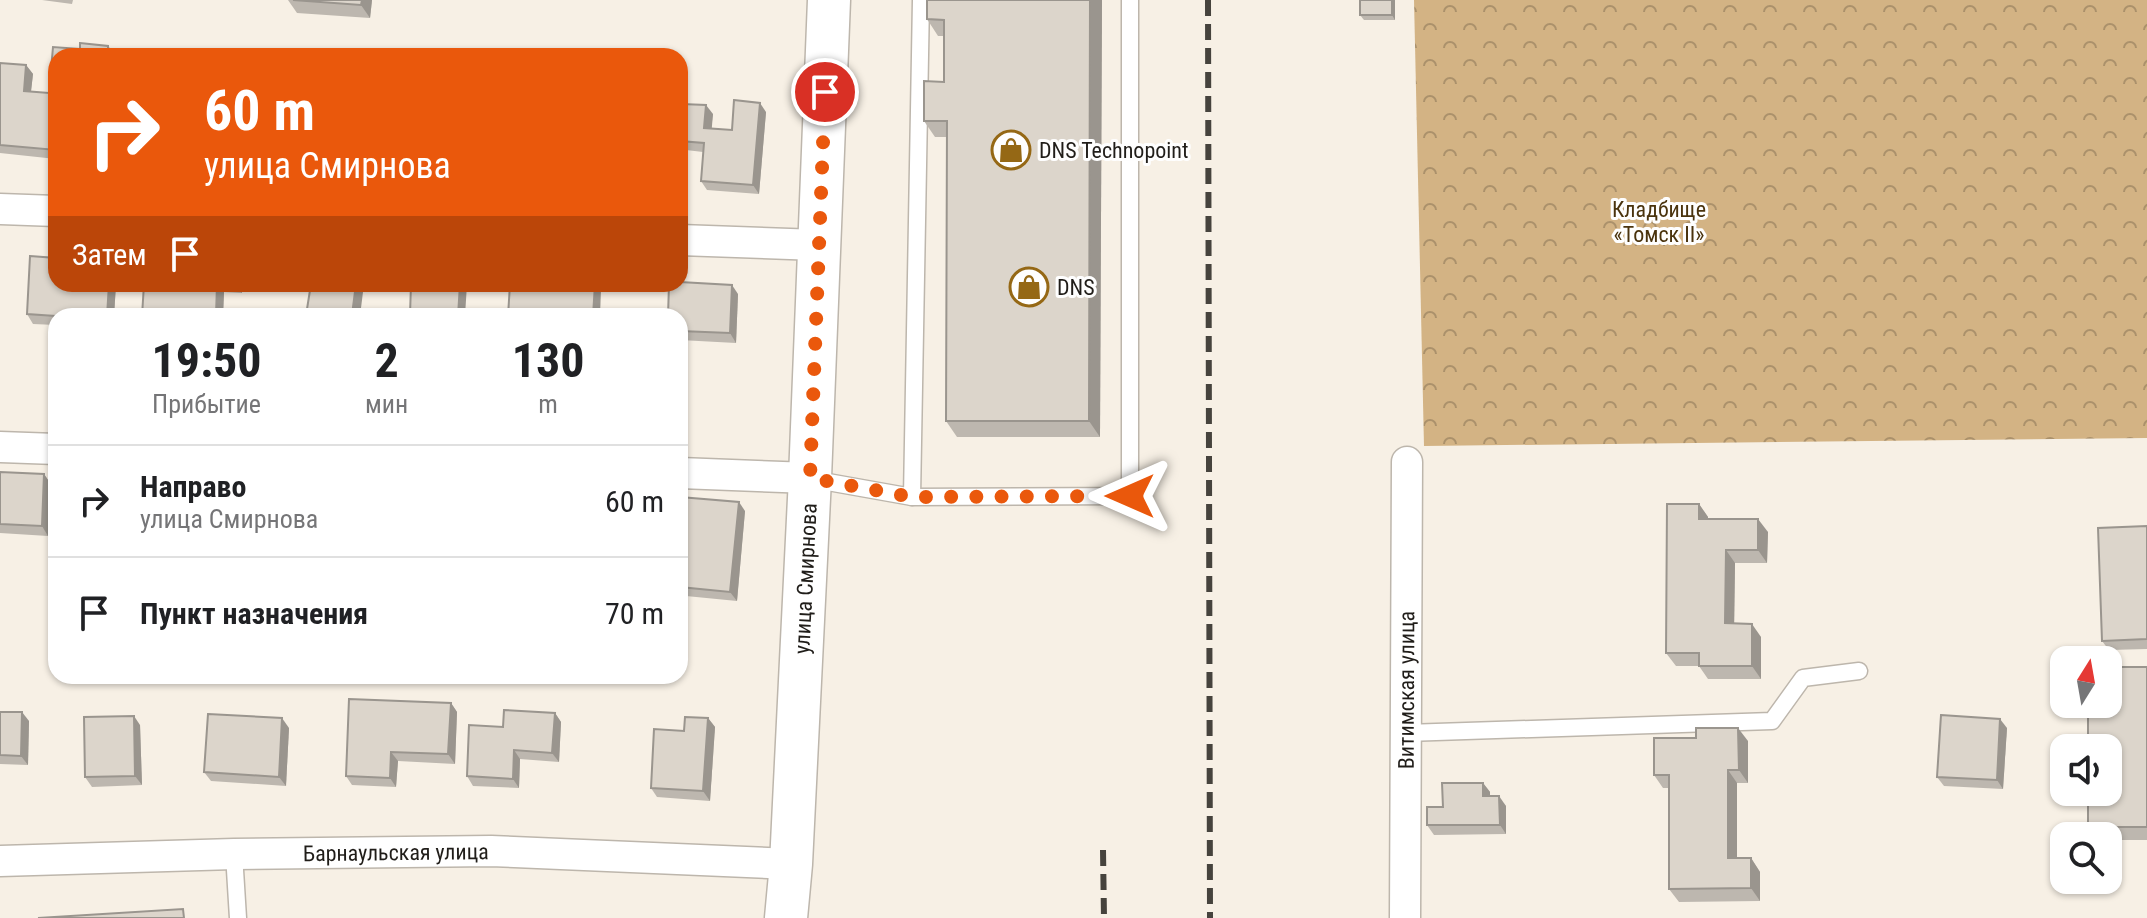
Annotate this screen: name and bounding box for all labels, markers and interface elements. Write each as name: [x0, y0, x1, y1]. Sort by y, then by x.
pin: [791, 58, 859, 126]
icon: arrive: [803, 70, 847, 114]
text: 60 m: [204, 78, 315, 144]
icon: right: [72, 80, 176, 184]
shop icon: DNS Technopoint: [990, 129, 1032, 171]
place label: DNS Technopoint: [1039, 138, 1189, 163]
text: улица Смирнова: [204, 145, 451, 187]
park label: Кладбище «Томск II»: [1612, 197, 1706, 247]
icon: arrive: [163, 232, 207, 276]
text: Затем: [72, 237, 147, 272]
shop icon: DNS: [1008, 266, 1050, 308]
place label: DNS: [1057, 275, 1095, 300]
text: 19:50: [151, 332, 262, 389]
text: 2: [375, 332, 399, 389]
text: 130: [512, 332, 585, 389]
text: Прибытие: [152, 389, 261, 419]
text: мин: [365, 389, 408, 419]
text: m: [538, 389, 558, 419]
position arrow: [1088, 454, 1172, 538]
text: Направо: [140, 469, 246, 504]
icon: right: [72, 479, 116, 523]
text: 60 m: [605, 484, 664, 519]
street label: улица Смирнова: [789, 503, 821, 655]
text: улица Смирнова: [140, 504, 318, 534]
icon: arrive: [72, 591, 116, 635]
text: Пункт назначения: [140, 596, 368, 631]
text: 70 m: [605, 596, 664, 631]
street label: Витимская улица: [1393, 611, 1419, 769]
north arrow: [2050, 646, 2122, 718]
map controls: [2050, 646, 2122, 894]
button: sound: [2050, 734, 2122, 806]
button: search: [2050, 822, 2122, 894]
street label: Барнаульская улица: [303, 839, 489, 866]

